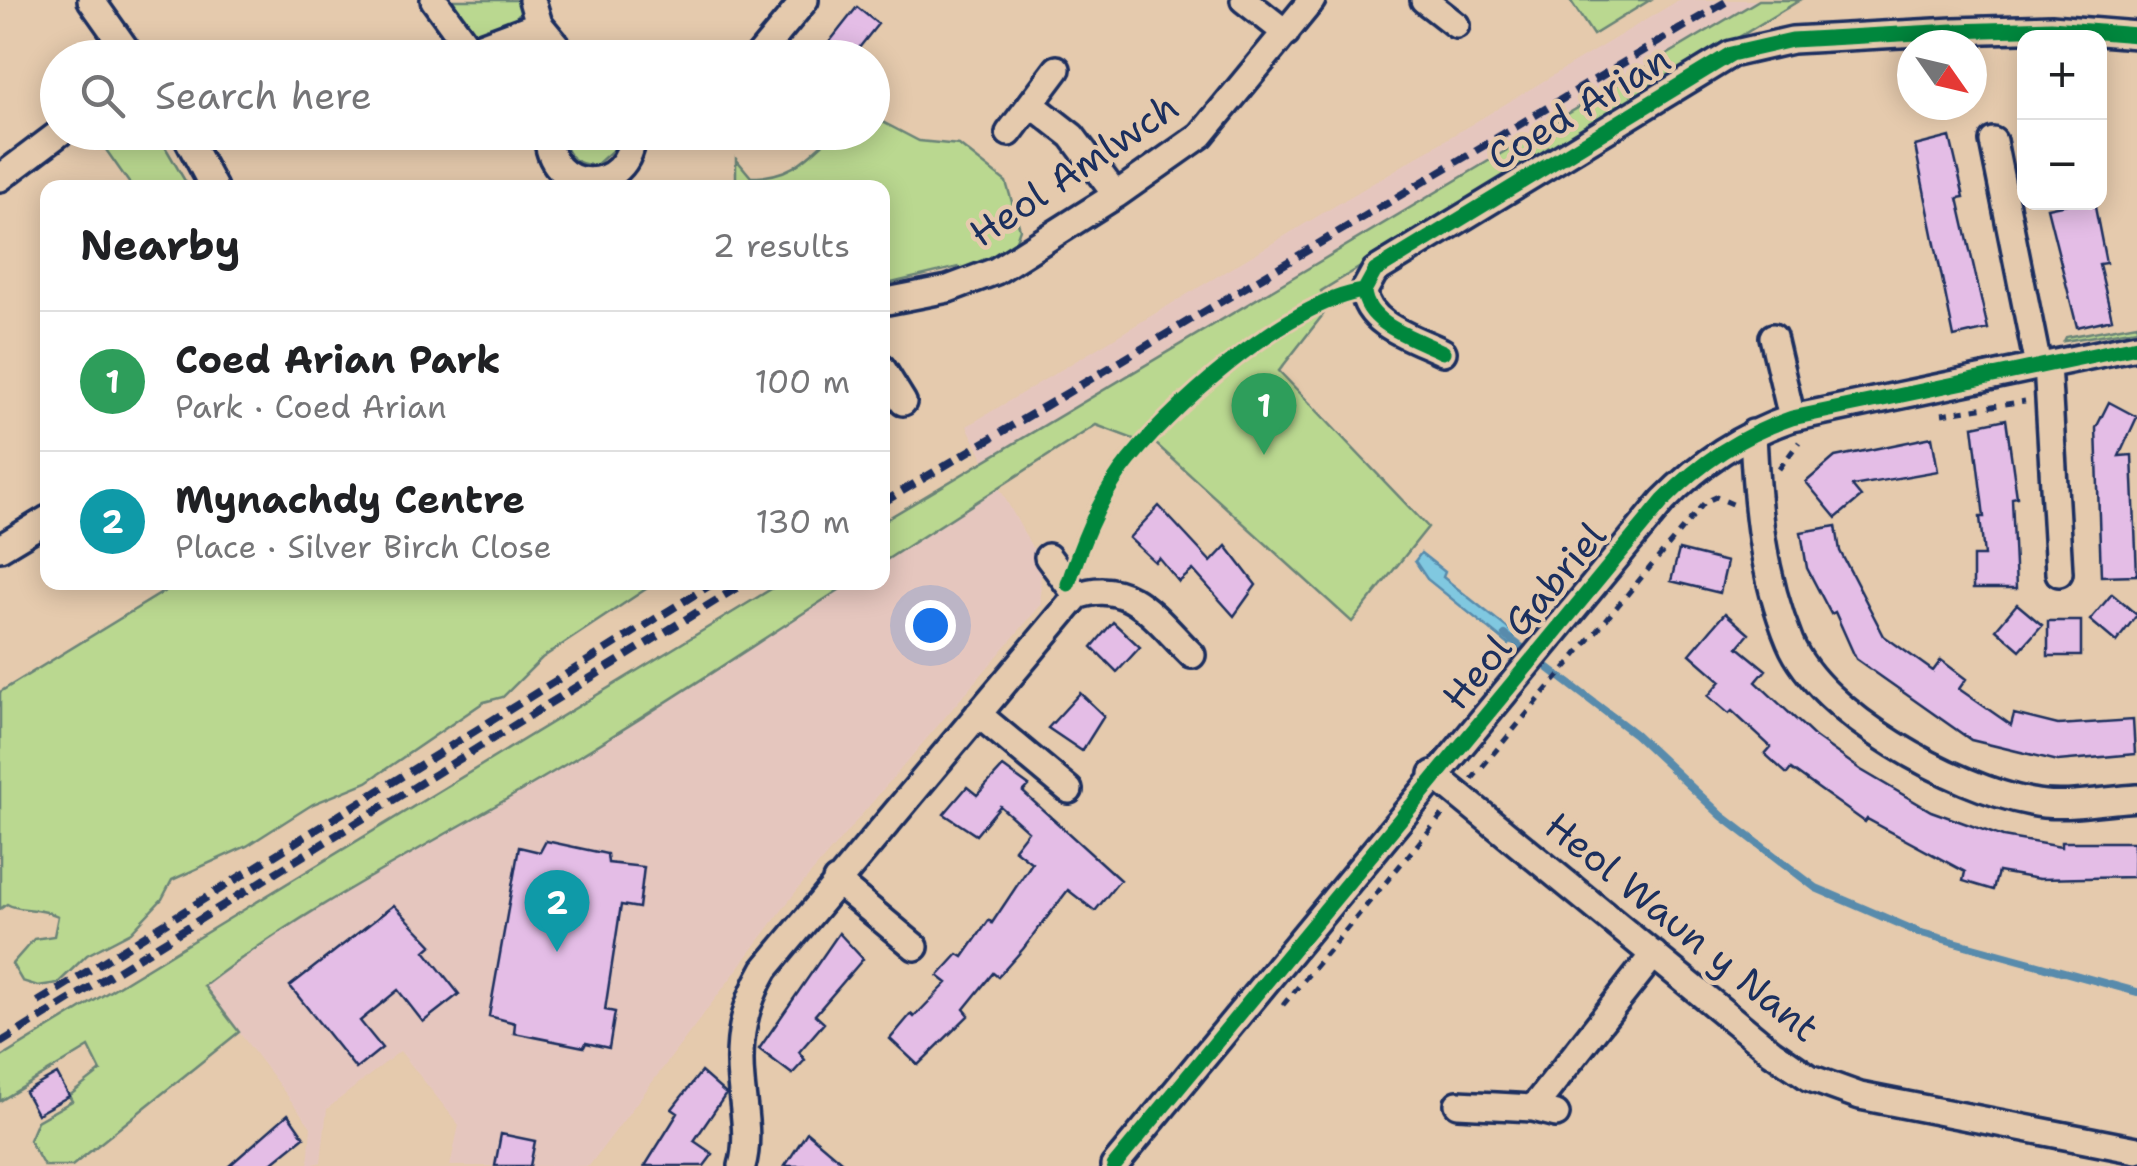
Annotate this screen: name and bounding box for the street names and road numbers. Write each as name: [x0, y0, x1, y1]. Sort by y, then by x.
street label: Coed Arian: [1478, 33, 1679, 182]
street label: Heol Amlwch: [959, 81, 1188, 258]
street label: Heol Gabriel: [1430, 511, 1617, 720]
street label: Heol Waun y Nant: [1535, 800, 1830, 1053]

